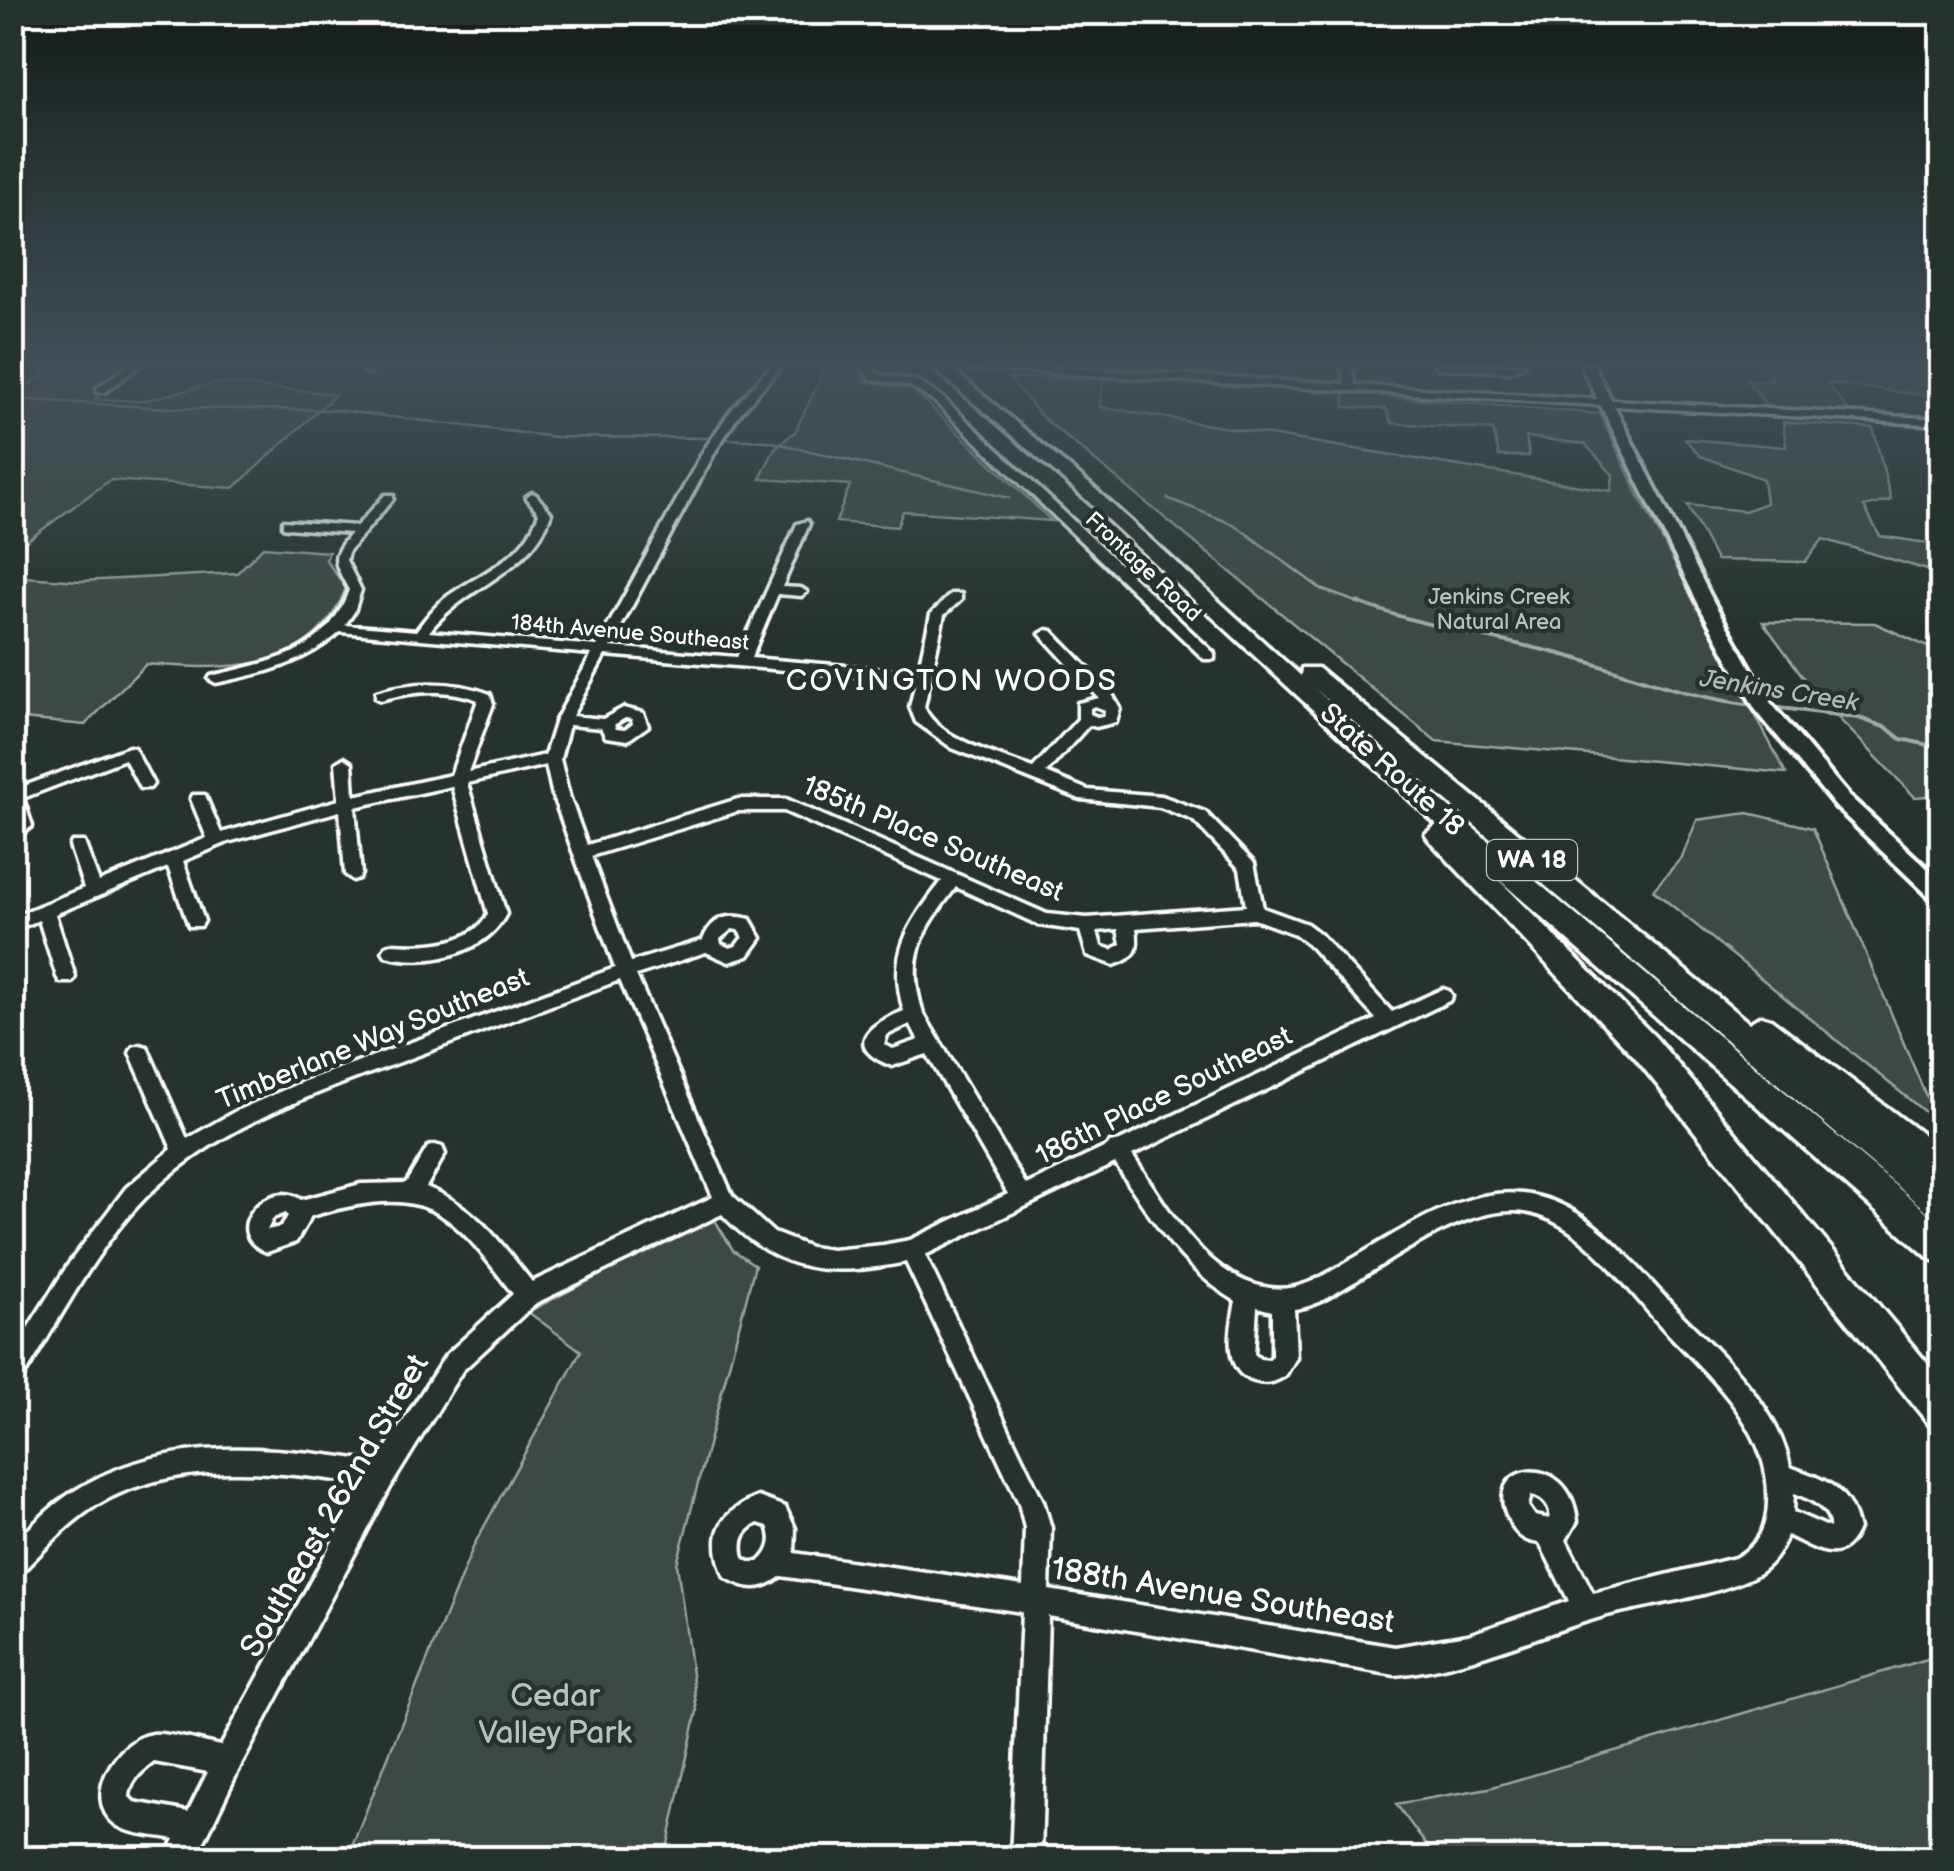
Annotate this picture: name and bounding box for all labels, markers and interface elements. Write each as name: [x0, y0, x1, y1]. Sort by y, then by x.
street label: Frontage Road: [1079, 506, 1207, 628]
park label: Jenkins Creek Natural Area: [1428, 584, 1570, 636]
street label: 184th Avenue Southeast: [510, 609, 750, 657]
district label: COVINGTON WOODS: [786, 663, 1118, 699]
water label: Jenkins Creek: [1697, 663, 1861, 719]
street label: State Route 18: [1313, 697, 1471, 843]
street label: 185th Place Southeast: [798, 769, 1069, 909]
road number: WA 18: [1487, 840, 1577, 880]
street label: Timberlane Way Southeast: [212, 961, 534, 1117]
street label: 186th Place Southeast: [1030, 1019, 1298, 1172]
street label: Southeast 262nd Street: [232, 1347, 438, 1665]
street label: 188th Avenue Southeast: [1049, 1550, 1397, 1642]
park label: Cedar Valley Park: [478, 1677, 632, 1753]

